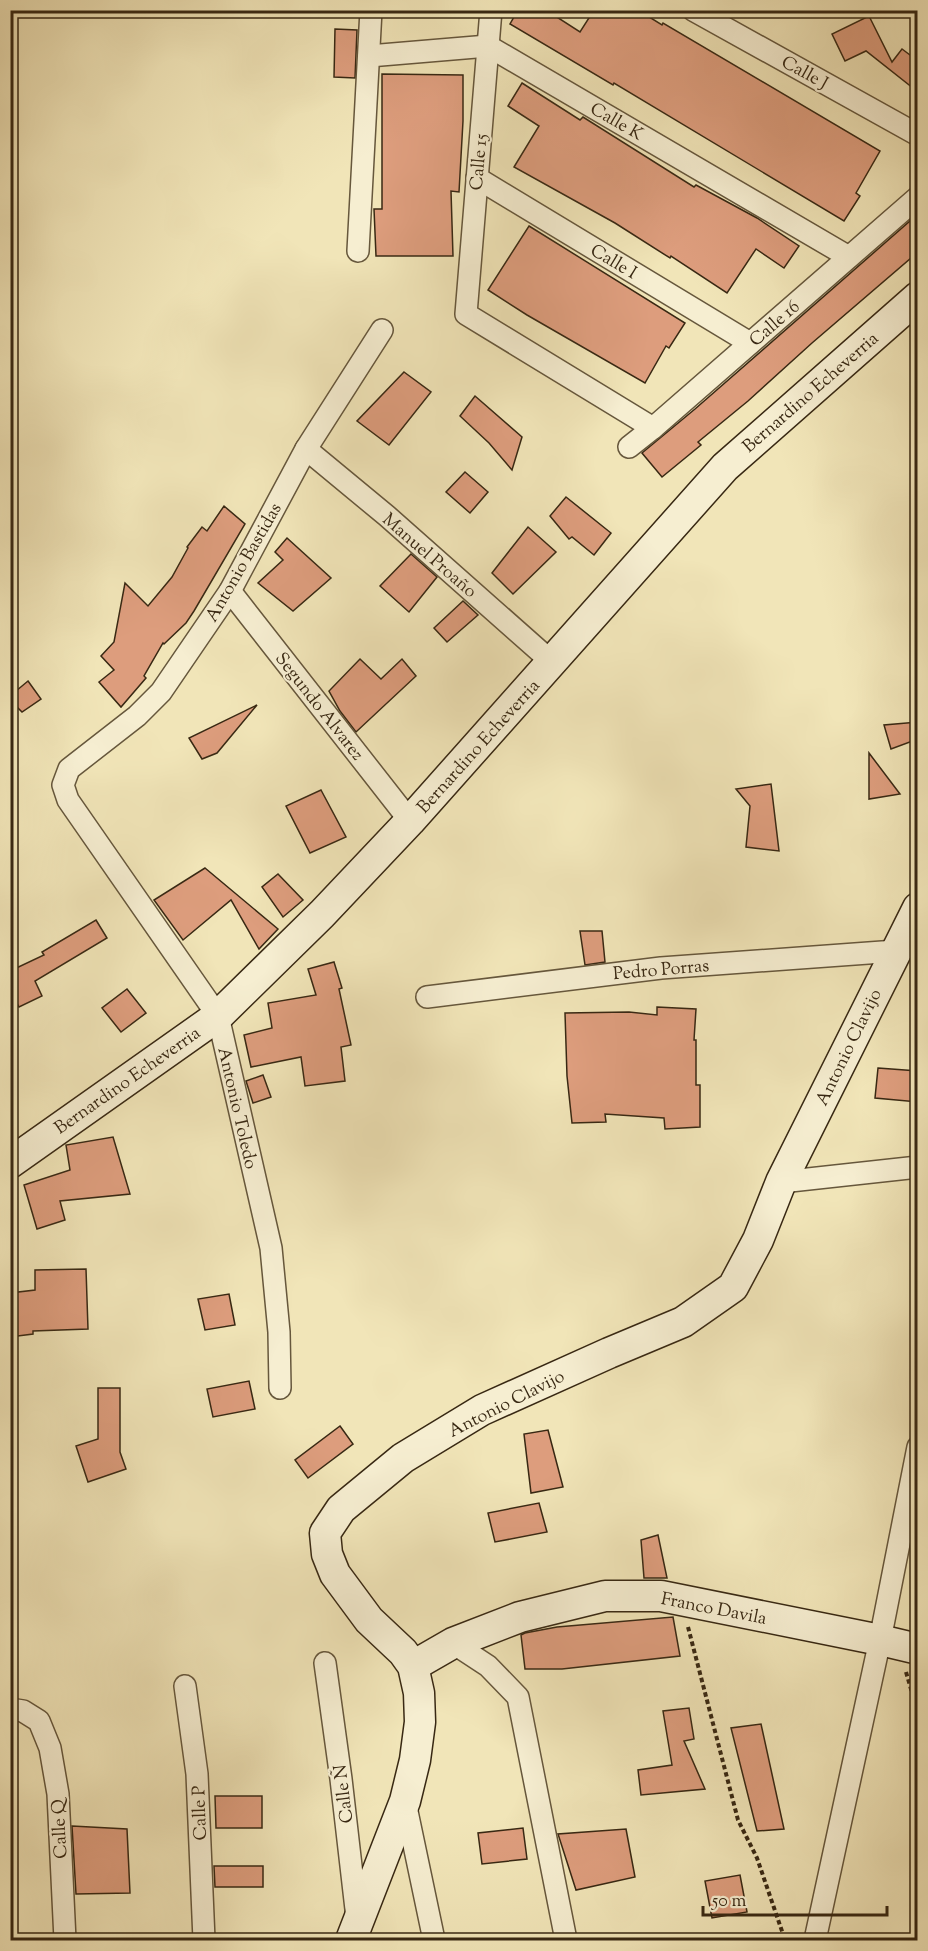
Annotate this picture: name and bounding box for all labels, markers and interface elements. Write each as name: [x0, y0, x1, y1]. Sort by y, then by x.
street label: Calle J: [776, 50, 832, 97]
street label: Calle K: [585, 97, 647, 148]
street label: Calle 15: [465, 133, 495, 192]
street label: Calle I: [585, 239, 641, 287]
street label: Calle 16: [744, 295, 806, 354]
street label: Bernardino Echeverria: [738, 327, 885, 460]
street label: Antonio Bastidas: [200, 499, 289, 627]
street label: Manuel Proaño: [376, 508, 482, 605]
street label: Segundo Alvarez: [268, 648, 369, 767]
street label: Bernardino Echeverria: [412, 674, 547, 820]
street label: Pedro Porras: [612, 954, 710, 988]
street label: Antonio Clavijo: [810, 985, 889, 1111]
street label: Bernardino Echeverria: [50, 1021, 206, 1142]
street label: Antonio Toledo: [209, 1045, 263, 1172]
street label: Antonio Clavijo: [444, 1364, 570, 1445]
street label: Franco Davila: [659, 1587, 769, 1633]
street label: Calle Ñ: [328, 1763, 361, 1825]
street label: Calle P: [187, 1785, 215, 1841]
street label: Calle Q: [46, 1796, 76, 1859]
scale bar: [703, 1879, 888, 1917]
text: 50 m: [711, 1889, 747, 1915]

